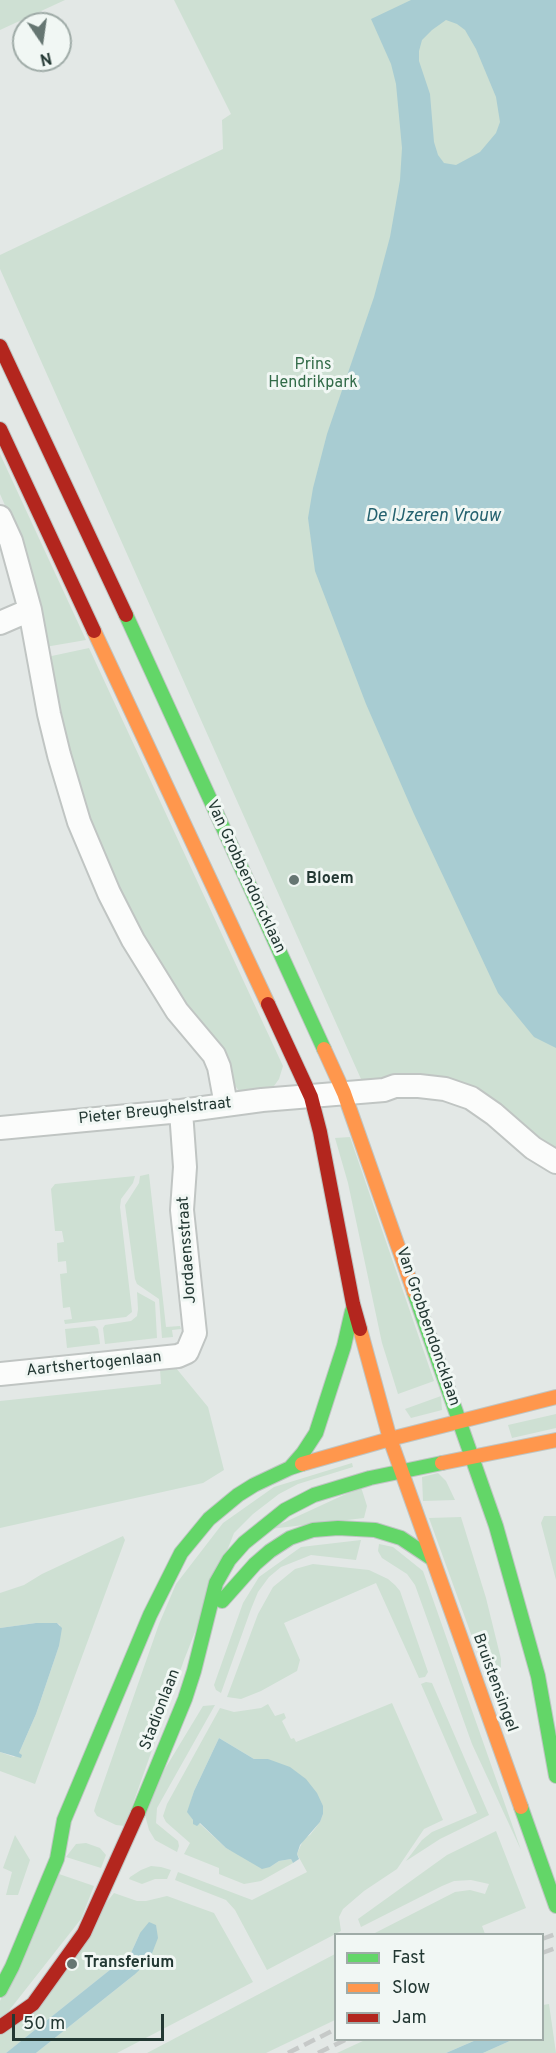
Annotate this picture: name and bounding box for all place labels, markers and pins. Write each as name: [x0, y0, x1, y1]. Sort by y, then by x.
place label: Bloem: [306, 870, 354, 890]
marker: Bloem: [287, 873, 301, 887]
place label: Transferium: [84, 1954, 174, 1974]
marker: Transferium: [65, 1957, 79, 1971]

